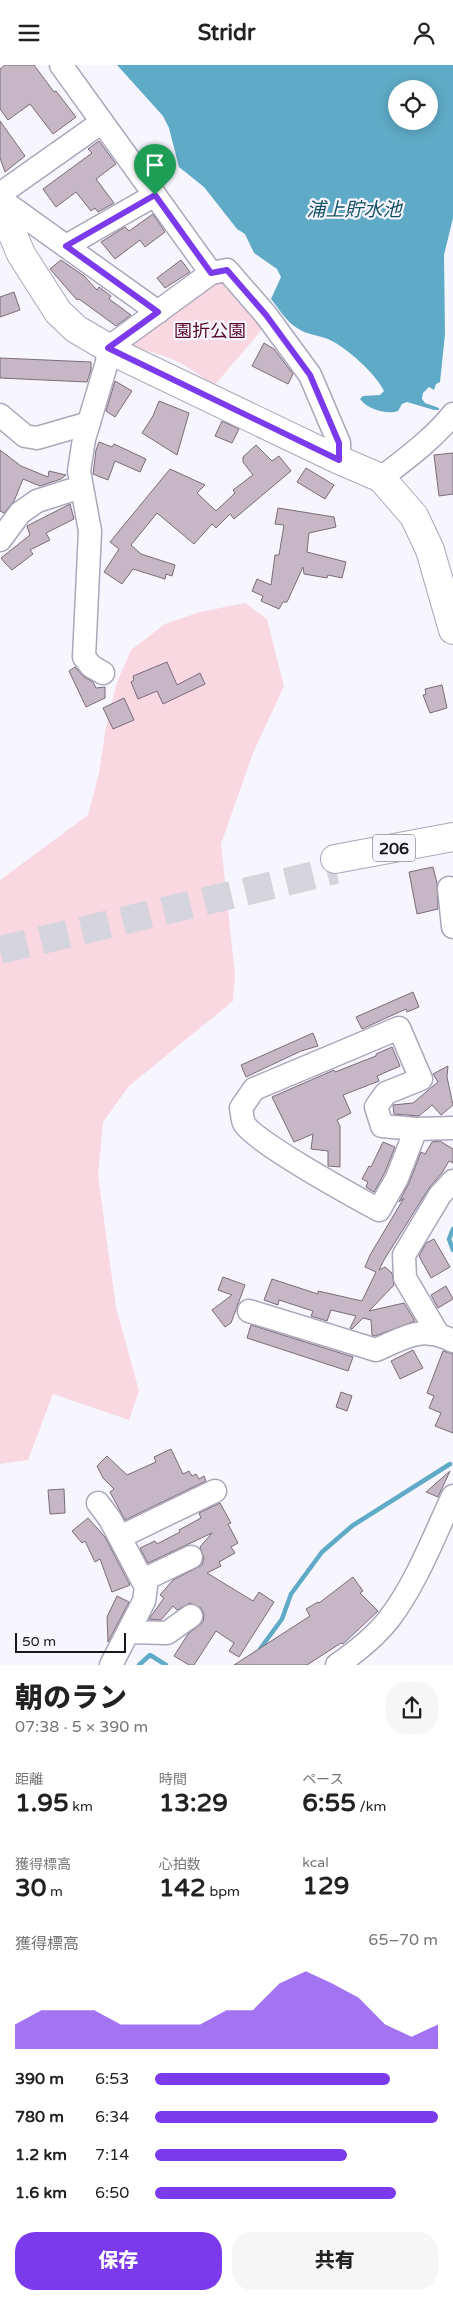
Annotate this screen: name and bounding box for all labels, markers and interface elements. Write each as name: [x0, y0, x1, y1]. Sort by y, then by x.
icon: menu: [15, 19, 43, 47]
icon: person: [410, 19, 438, 47]
text: Stridr: [198, 20, 255, 46]
map controls: [388, 80, 438, 130]
button: locate: [388, 80, 438, 130]
pin: [134, 144, 176, 195]
icon: arrive: [141, 151, 169, 179]
water label: 浦上貯水池: [306, 199, 403, 221]
park label: 園折公園: [174, 320, 246, 342]
road number: 206: [373, 835, 415, 861]
scale bar: [15, 1630, 126, 1653]
text: 50 m: [22, 1633, 56, 1650]
text: 朝のラン: [15, 1681, 127, 1715]
button: share: [386, 1682, 438, 1734]
text: 07:38 · 5 × 390 m: [15, 1717, 148, 1737]
text: 距離: [15, 1771, 43, 1788]
text: 時間: [159, 1771, 187, 1788]
text: ペース: [302, 1771, 344, 1788]
text: 1.95: [15, 1788, 69, 1818]
text: 13:29: [159, 1788, 228, 1818]
text: 6:55: [302, 1788, 356, 1818]
text: km: [69, 1798, 93, 1815]
text: /km: [356, 1798, 386, 1815]
text: kcal: [302, 1854, 329, 1871]
text: 獲得標高: [15, 1856, 71, 1873]
text: 心拍数: [159, 1856, 201, 1873]
text: 129: [302, 1871, 349, 1901]
text: 30: [15, 1873, 46, 1903]
text: 142: [159, 1873, 206, 1903]
text: m: [46, 1883, 63, 1900]
text: bpm: [206, 1883, 240, 1900]
text: 65–70 m: [368, 1930, 438, 1950]
text: 獲得標高: [15, 1934, 79, 1954]
text: 390 m: [15, 2069, 64, 2089]
text: 6:53: [95, 2069, 129, 2089]
text: 780 m: [15, 2107, 64, 2127]
text: 6:34: [95, 2107, 129, 2127]
text: 1.2 km: [15, 2145, 67, 2165]
text: 7:14: [95, 2145, 129, 2165]
text: 1.6 km: [15, 2183, 67, 2203]
text: 6:50: [95, 2183, 129, 2203]
button: 保存: [15, 2232, 222, 2290]
button: 共有: [232, 2232, 438, 2290]

